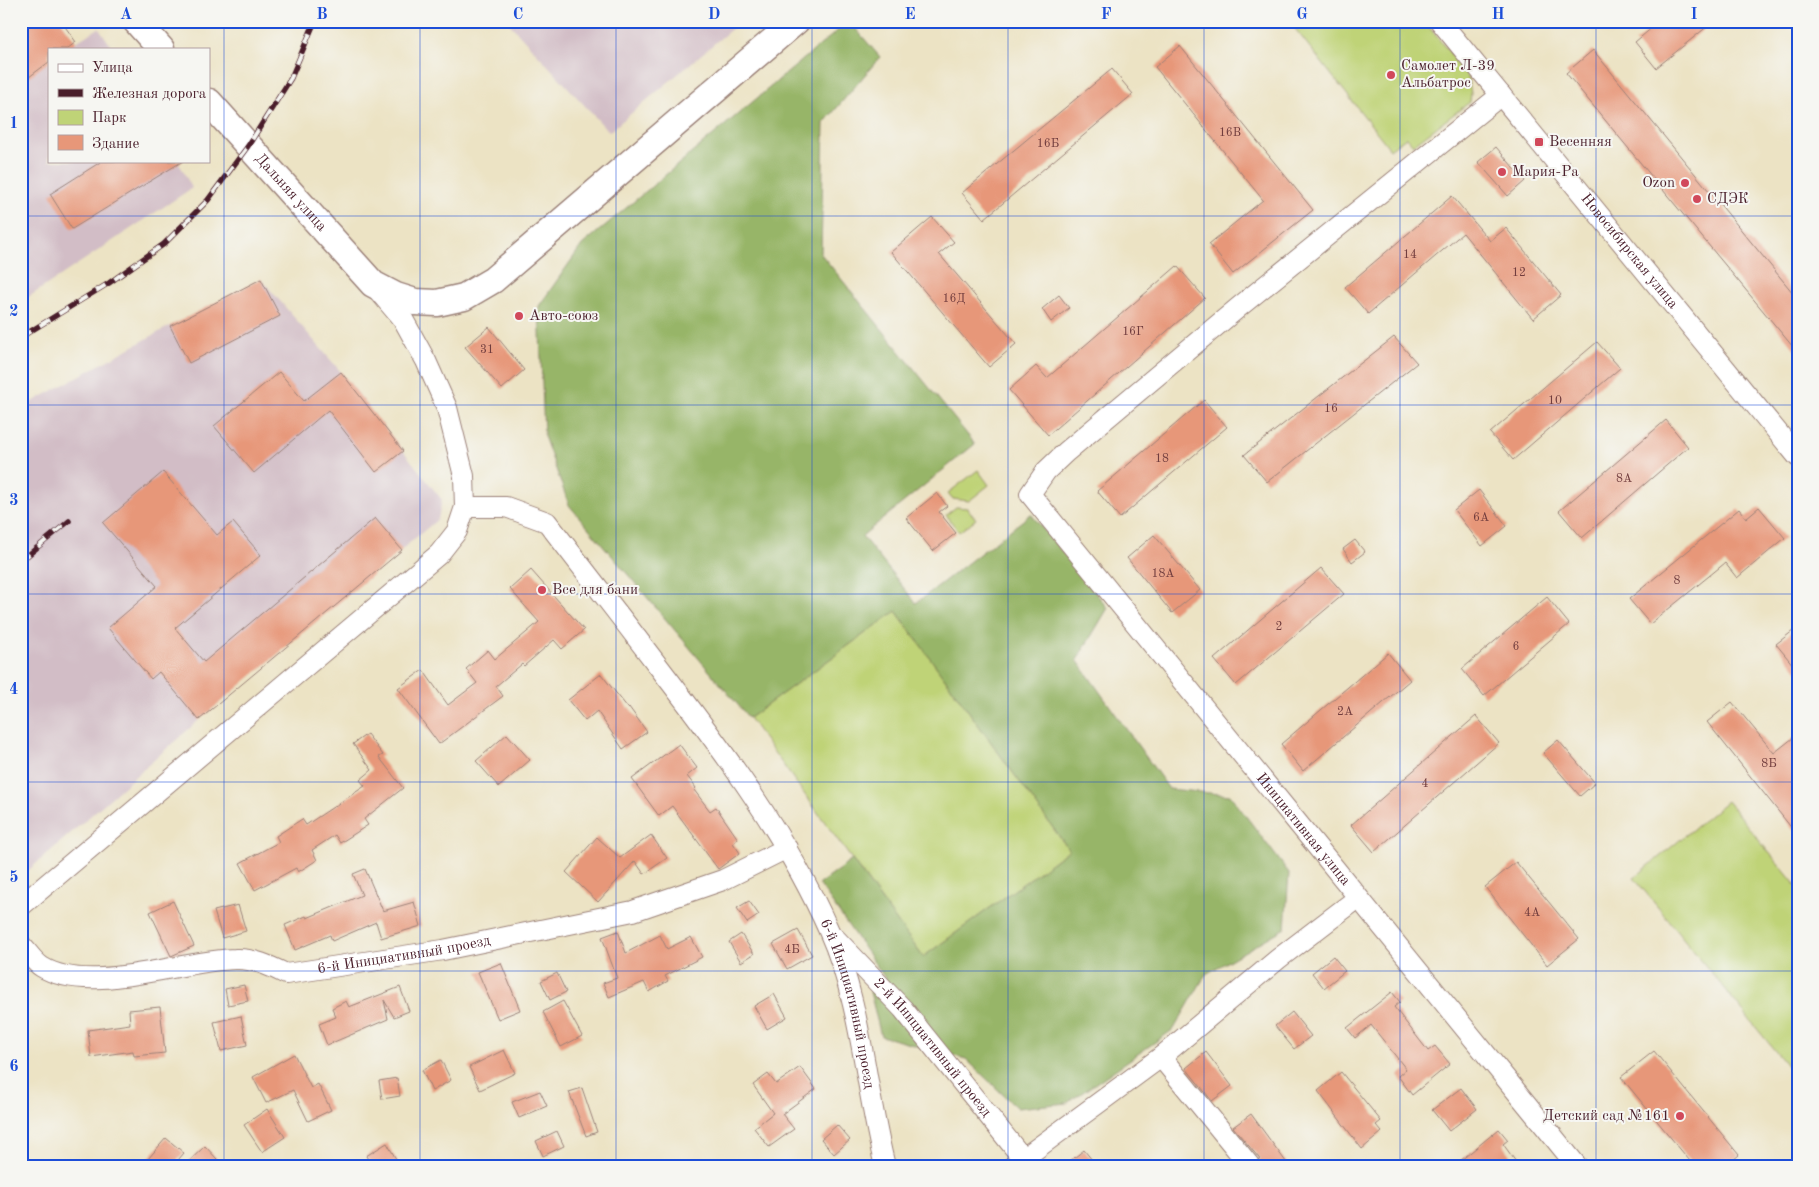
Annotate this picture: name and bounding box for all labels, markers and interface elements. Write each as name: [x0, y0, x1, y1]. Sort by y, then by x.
text: A: [120, 7, 132, 23]
text: B: [316, 7, 328, 23]
text: C: [513, 7, 523, 23]
text: D: [708, 7, 720, 23]
text: E: [904, 7, 916, 23]
text: F: [1101, 7, 1112, 23]
text: G: [1296, 7, 1308, 23]
text: H: [1491, 7, 1505, 23]
text: I: [1690, 7, 1698, 23]
legend: [48, 48, 210, 162]
place label: Самолет Л-39 Альбатрос: [1401, 59, 1495, 91]
text: Улица: [92, 61, 133, 76]
marker: Самолет Л-39 Альбатрос: [1385, 69, 1397, 81]
text: Железная дорога: [92, 87, 207, 102]
text: Парк: [92, 111, 127, 126]
text: 1: [9, 116, 19, 132]
house number: 16В: [1219, 127, 1241, 139]
place label: Весенняя: [1549, 135, 1612, 150]
marker: Весенняя: [1533, 136, 1545, 148]
text: Здание: [92, 137, 139, 152]
house number: 16Б: [1037, 138, 1059, 150]
street label: Дальняя улица: [252, 151, 330, 235]
place label: Мария-Ра: [1512, 165, 1579, 180]
marker: Мария-Ра: [1496, 166, 1508, 178]
place label: Ozon: [1642, 176, 1675, 191]
marker: Ozon: [1679, 177, 1691, 189]
street label: Новосибирская улица: [1578, 191, 1681, 312]
place label: СДЭК: [1707, 192, 1749, 207]
marker: СДЭК: [1691, 193, 1703, 205]
house number: 14: [1403, 249, 1417, 261]
house number: 12: [1512, 267, 1526, 279]
house number: 16Д: [943, 293, 966, 305]
text: 2: [9, 304, 19, 320]
place label: Авто-союз: [529, 309, 598, 324]
marker: Авто-союз: [513, 310, 525, 322]
house number: 16Г: [1122, 326, 1144, 338]
house number: 31: [480, 344, 494, 356]
house number: 10: [1548, 395, 1562, 407]
house number: 16: [1324, 403, 1338, 415]
house number: 18: [1155, 453, 1169, 465]
house number: 8А: [1616, 473, 1632, 485]
text: 3: [9, 493, 19, 509]
house number: 6А: [1473, 512, 1489, 524]
house number: 18А: [1151, 568, 1175, 580]
house number: 8: [1674, 575, 1681, 587]
place label: Все для бани: [552, 583, 638, 598]
marker: Все для бани: [536, 584, 548, 596]
house number: 2: [1276, 621, 1282, 633]
house number: 6: [1513, 641, 1520, 653]
text: 4: [9, 682, 19, 698]
house number: 2А: [1337, 706, 1353, 718]
house number: 8Б: [1761, 758, 1777, 770]
street label: Инициативная улица: [1253, 770, 1354, 889]
house number: 4: [1422, 778, 1429, 790]
text: 5: [9, 870, 19, 886]
house number: 4А: [1524, 907, 1540, 919]
street label: 6-й Инициативный проезд: [817, 917, 877, 1090]
street label: 6-й Инициативный проезд: [316, 933, 492, 977]
house number: 4Б: [784, 944, 800, 956]
street label: 2-й Инициативный проезд: [870, 975, 994, 1120]
text: 6: [9, 1059, 19, 1075]
place label: Детский сад №161: [1543, 1109, 1670, 1124]
marker: Детский сад №161: [1674, 1110, 1686, 1122]

